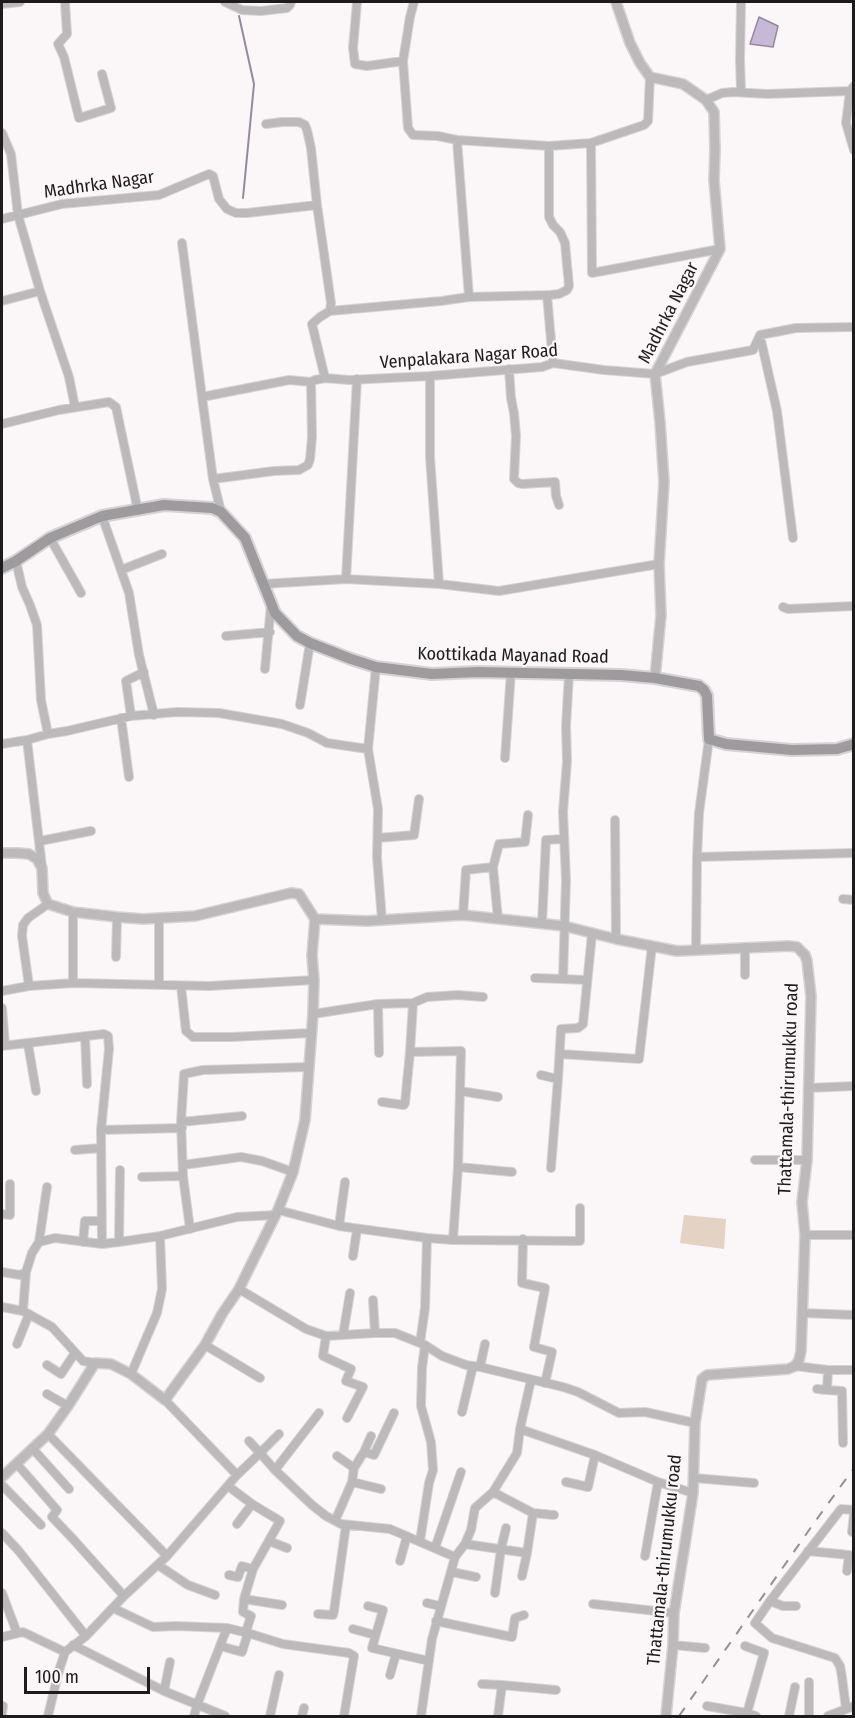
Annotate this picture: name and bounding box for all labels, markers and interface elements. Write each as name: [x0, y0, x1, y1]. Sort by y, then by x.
street label: Madhrka Nagar: [43, 167, 155, 203]
street label: Madhrka Nagar: [634, 259, 704, 367]
street label: Venpalakara Nagar Road: [379, 340, 559, 374]
street label: Koottikada Mayanad Road: [417, 644, 609, 668]
street label: Thattamala-thirumukku road: [775, 983, 803, 1195]
street label: Thattamala-thirumukku road: [643, 1453, 687, 1667]
scale bar: [27, 1655, 153, 1693]
text: 100 m: [35, 1666, 79, 1688]

